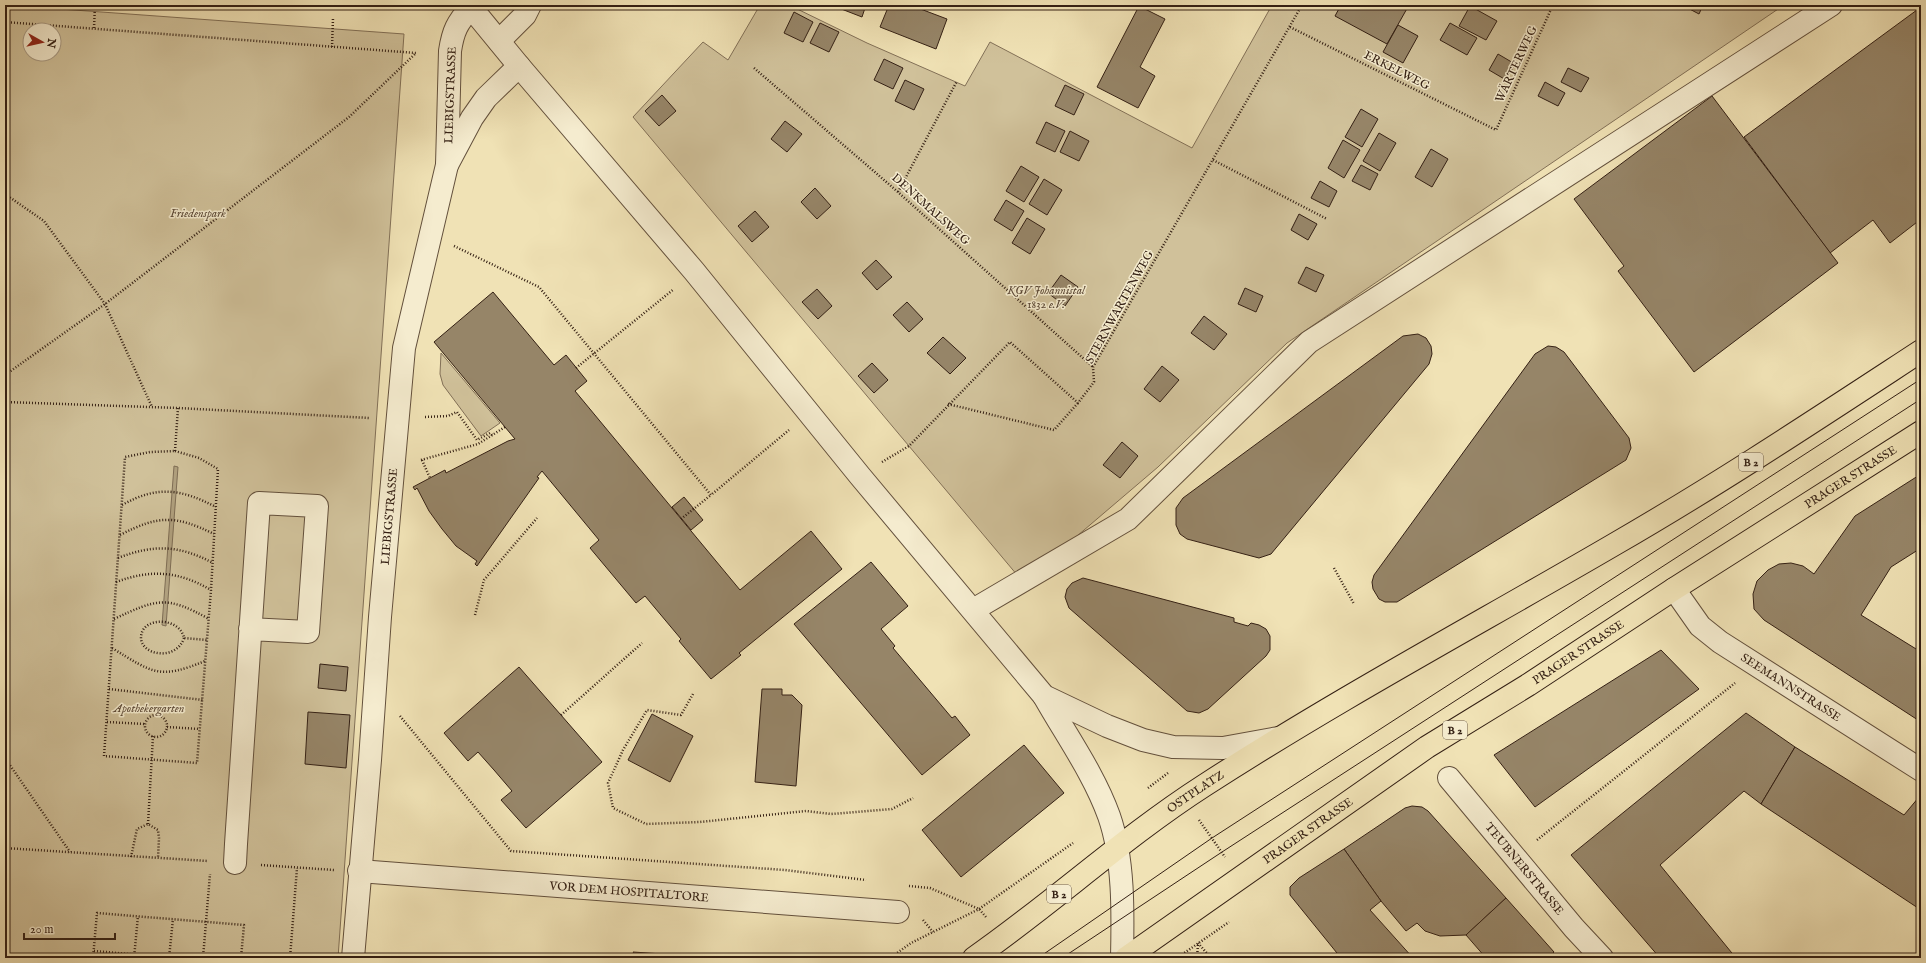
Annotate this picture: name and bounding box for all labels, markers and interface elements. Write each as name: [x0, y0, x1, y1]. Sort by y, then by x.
north arrow: [22, 22, 62, 62]
street label: WÄRTERWEG: [1491, 23, 1541, 105]
text: N: [43, 37, 59, 49]
street label: LIEBIGSTRASSE: [441, 46, 460, 144]
street label: ERKELWEG: [1361, 47, 1433, 94]
street label: DENKMALSWEG: [888, 170, 973, 249]
park label: Friedenspark: [170, 206, 226, 221]
street label: STERNWARTENWEG: [1082, 248, 1157, 367]
park label: KGV Johannistal 1832 e.V.: [1006, 283, 1086, 312]
street label: PRAGER STRASSE: [1802, 442, 1900, 512]
road number: B 2: [1739, 453, 1763, 471]
street label: LIEBIGSTRASSE: [378, 467, 401, 566]
street label: PRAGER STRASSE: [1530, 617, 1627, 688]
street label: SEEMANNSTRASSE: [1738, 650, 1844, 725]
park label: Apothekergarten: [112, 701, 185, 717]
road number: B 2: [1443, 721, 1467, 739]
street label: OSTPLATZ: [1164, 767, 1227, 816]
street label: PRAGER STRASSE: [1260, 794, 1356, 868]
street label: TEUBNERSTRASSE: [1481, 820, 1567, 918]
street label: VOR DEM HOSPITALTORE: [548, 878, 709, 906]
road number: B 2: [1047, 885, 1071, 903]
scale bar: [24, 915, 115, 941]
text: 20 m: [30, 922, 53, 937]

